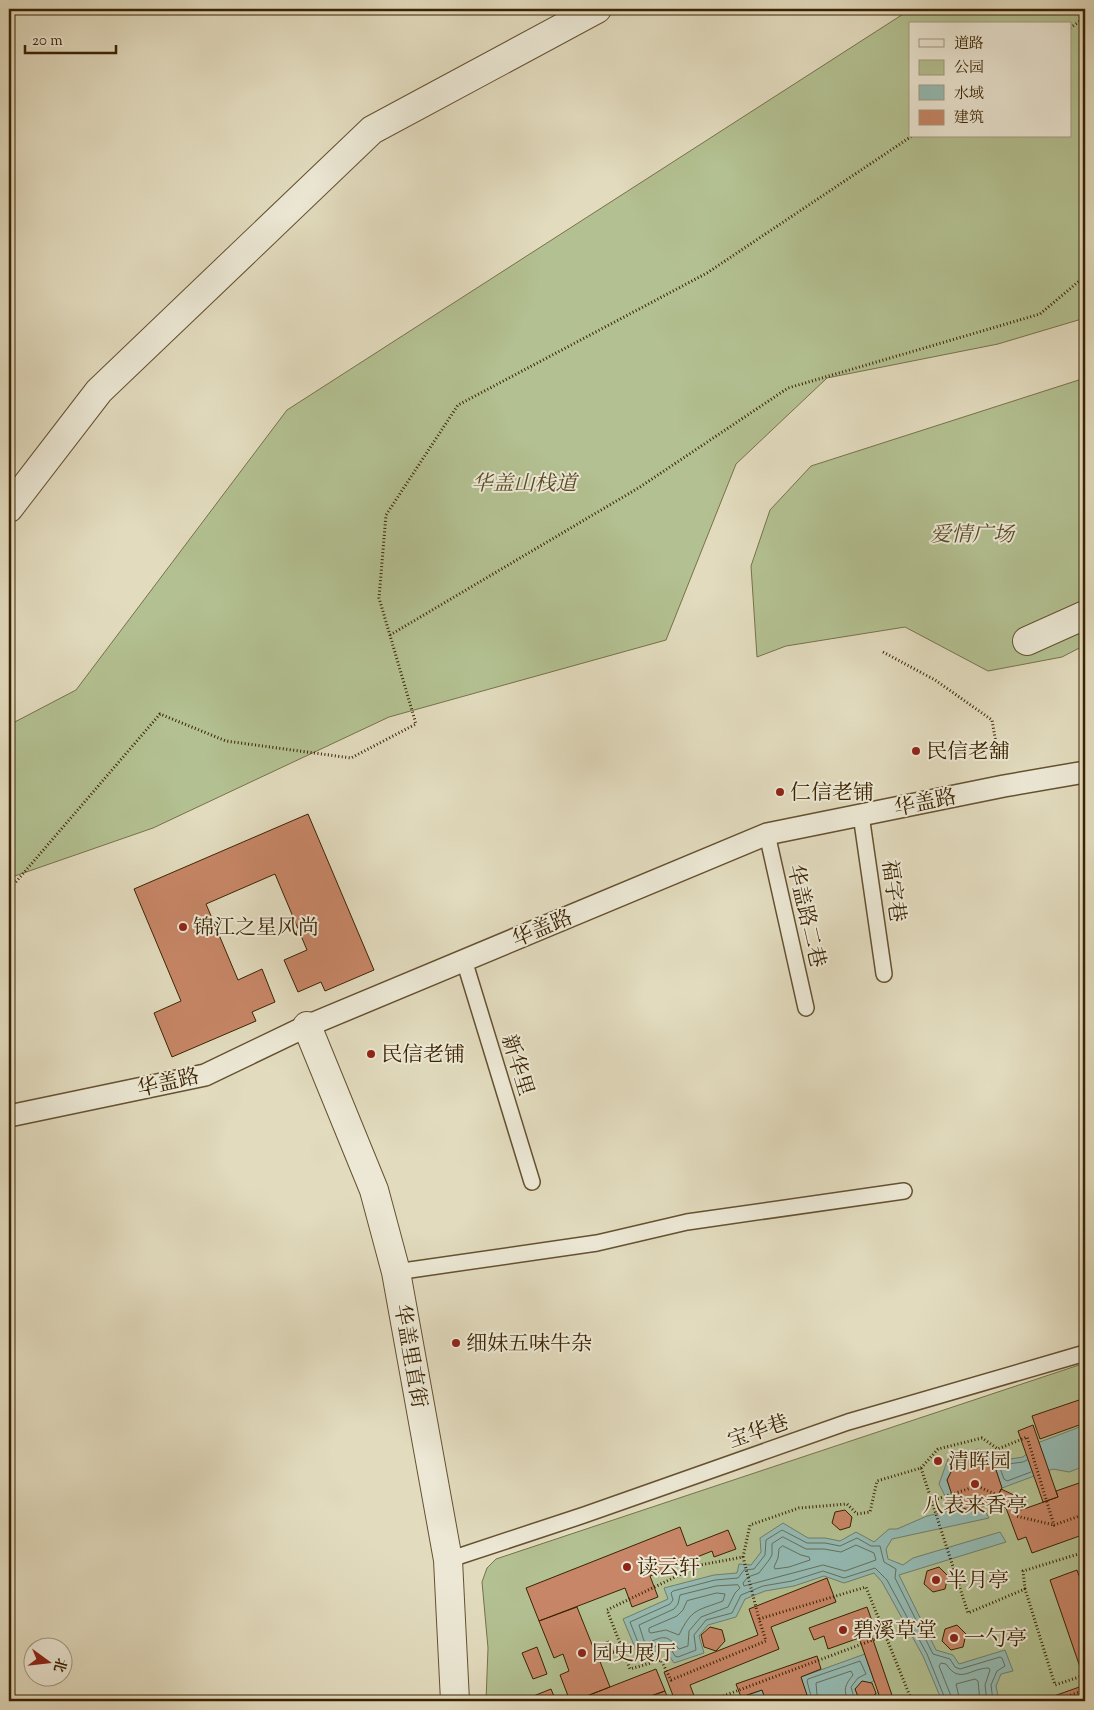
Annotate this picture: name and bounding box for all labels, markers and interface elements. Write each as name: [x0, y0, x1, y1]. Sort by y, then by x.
scale bar: [25, 22, 116, 54]
legend: [909, 22, 1072, 138]
text: 20 m: [32, 31, 63, 52]
text: 道路: [954, 34, 984, 55]
text: 公园: [954, 58, 984, 79]
text: 水域: [954, 84, 984, 105]
text: 建筑: [954, 108, 984, 129]
park label: 华盖山栈道: [472, 470, 579, 500]
park label: 爱情广场: [930, 521, 1016, 551]
place label: 民信老舖: [926, 738, 1010, 768]
marker: 民信老舖: [910, 745, 922, 757]
place label: 仁信老铺: [790, 779, 874, 809]
street label: 华盖路: [891, 783, 959, 825]
marker: 仁信老铺: [774, 786, 786, 798]
street label: 福字巷: [873, 858, 911, 925]
street label: 华盖路二巷: [779, 862, 831, 971]
street label: 华盖路: [508, 904, 578, 956]
place label: 锦江之星风尚: [193, 914, 319, 944]
marker: 锦江之星风尚: [177, 921, 189, 933]
street label: 新华里: [493, 1031, 540, 1100]
place label: 民信老铺: [381, 1041, 465, 1071]
marker: 民信老铺: [365, 1048, 377, 1060]
street label: 华盖路: [134, 1062, 203, 1106]
street label: 华盖里直街: [385, 1302, 433, 1411]
place label: 细妹五味牛杂: [466, 1330, 592, 1360]
marker: 细妹五味牛杂: [450, 1337, 462, 1349]
street label: 宝华巷: [724, 1408, 793, 1457]
place label: 清晖园: [948, 1448, 1011, 1478]
marker: 清晖园: [932, 1455, 944, 1467]
marker: 八表来香亭: [969, 1478, 981, 1490]
place label: 八表来香亭: [923, 1492, 1028, 1522]
place label: 读云轩: [637, 1554, 700, 1584]
marker: 读云轩: [621, 1561, 633, 1573]
place label: 半月亭: [946, 1567, 1009, 1597]
marker: 半月亭: [930, 1574, 942, 1586]
place label: 碧溪草堂: [853, 1617, 937, 1647]
marker: 碧溪草堂: [837, 1624, 849, 1636]
place label: 一勺亭: [964, 1625, 1027, 1655]
marker: 一勺亭: [948, 1632, 960, 1644]
north arrow: [22, 1638, 72, 1688]
place label: 园史展厅: [592, 1640, 676, 1670]
marker: 园史展厅: [576, 1647, 588, 1659]
text: 北: [47, 1655, 70, 1674]

